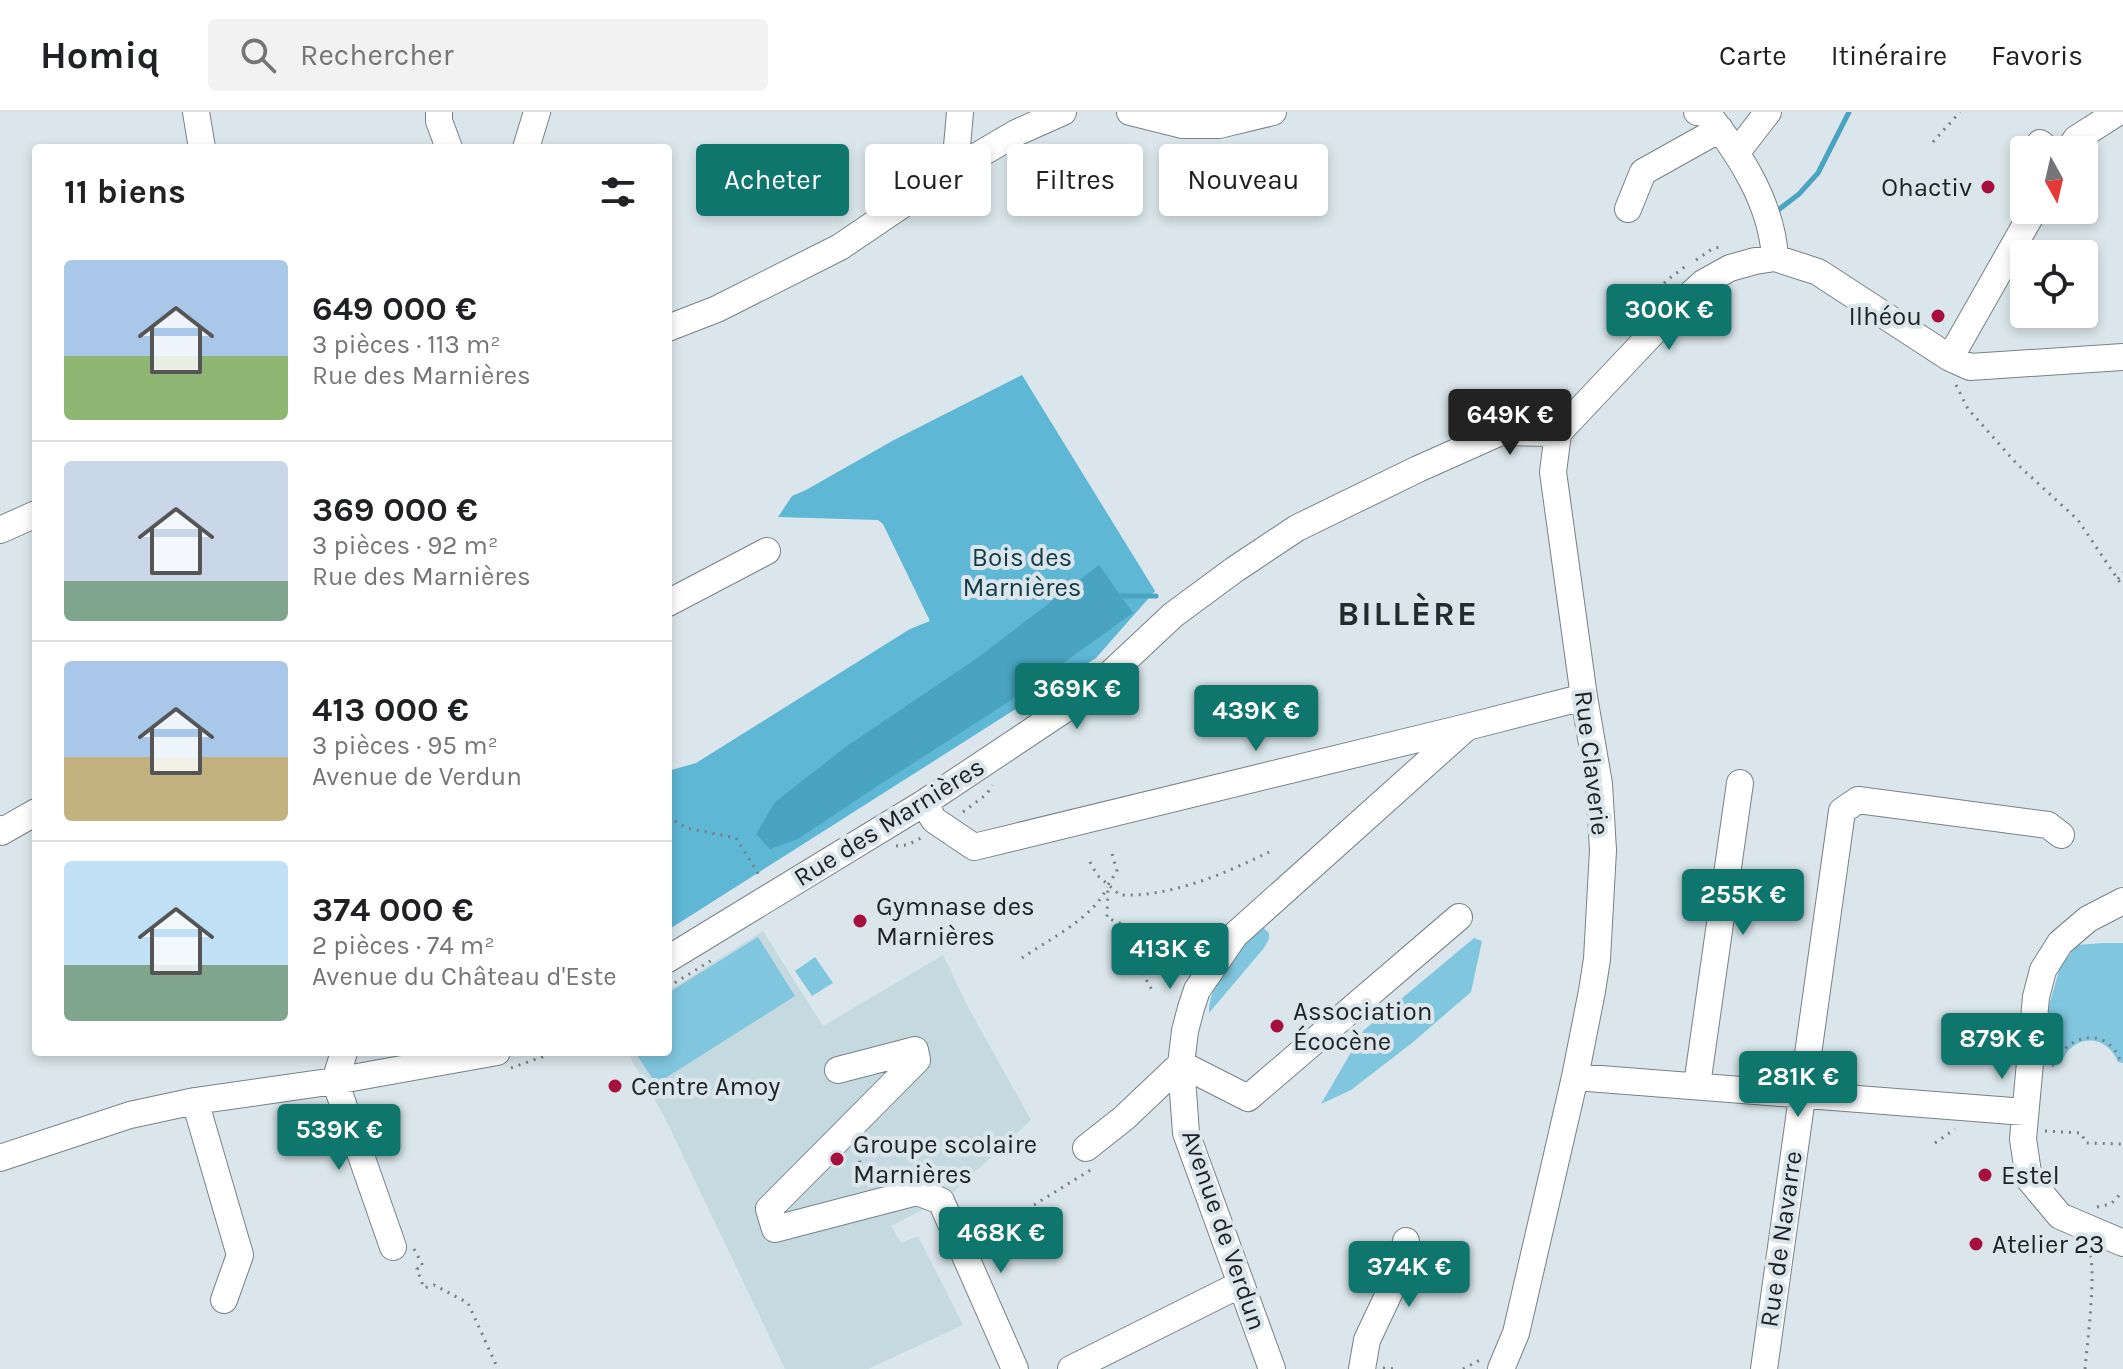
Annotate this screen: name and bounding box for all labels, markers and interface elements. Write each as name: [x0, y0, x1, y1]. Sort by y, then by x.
search box: [208, 19, 768, 91]
text: Homiq: [40, 33, 160, 78]
icon: search: [236, 33, 280, 77]
text: Rechercher: [300, 37, 453, 73]
text: Carte: [1719, 39, 1787, 72]
text: Itinéraire: [1831, 39, 1947, 72]
text: Favoris: [1991, 39, 2083, 72]
north arrow: [2010, 136, 2098, 224]
map controls: [2010, 136, 2098, 328]
chip: Acheter: [696, 144, 849, 216]
chip: Louer: [865, 144, 991, 216]
chip: Filtres: [1007, 144, 1143, 216]
chip: Nouveau: [1159, 144, 1328, 216]
icon: filters: [596, 170, 640, 214]
text: 11 biens: [64, 172, 186, 212]
place label: Ohactiv: [1881, 172, 1972, 203]
marker: Ohactiv: [1979, 178, 1997, 196]
button: locate: [2010, 240, 2098, 328]
pin: 300K €: [1604, 284, 1734, 352]
text: 649 000 €: [312, 289, 477, 329]
icon: home: [128, 292, 224, 388]
text: 300K €: [1624, 294, 1714, 325]
place label: Ilhéou: [1848, 301, 1922, 332]
marker: Ilhéou: [1929, 307, 1947, 325]
text: 3 pièces · 113 m²: [312, 329, 501, 360]
text: Rue des Marnières: [312, 360, 531, 391]
pin: 649K €: [1445, 389, 1575, 457]
text: 649K €: [1466, 399, 1554, 430]
text: 369 000 €: [312, 490, 478, 530]
icon: home: [128, 493, 224, 589]
text: 3 pièces · 92 m²: [312, 530, 498, 561]
park label: Bois des Marnières: [963, 542, 1081, 603]
text: Rue des Marnières: [312, 561, 531, 592]
district label: BILLÈRE: [1337, 592, 1479, 634]
pin: 369K €: [1012, 663, 1142, 731]
text: 369K €: [1033, 673, 1121, 704]
pin: 439K €: [1191, 685, 1321, 753]
street label: Rue Claverie: [1568, 689, 1616, 837]
text: 413 000 €: [312, 690, 469, 730]
icon: home: [128, 693, 224, 789]
text: 439K €: [1212, 695, 1300, 726]
text: 3 pièces · 95 m²: [312, 730, 498, 761]
street label: Rue des Marnières: [788, 751, 990, 893]
text: Avenue de Verdun: [312, 761, 522, 792]
pin: 255K €: [1678, 869, 1808, 937]
text: 255K €: [1700, 879, 1786, 910]
text: 374 000 €: [312, 890, 474, 930]
place label: Gymnase des Marnières: [876, 891, 1035, 952]
icon: home: [128, 893, 224, 989]
marker: Gymnase des Marnières: [851, 912, 869, 930]
pin: 413K €: [1105, 923, 1235, 991]
text: 2 pièces · 74 m²: [312, 930, 495, 961]
text: 413K €: [1130, 933, 1210, 964]
text: Avenue du Château d'Este: [312, 961, 617, 992]
place label: Association Écocène: [1293, 996, 1432, 1057]
pin: 879K €: [1937, 1013, 2067, 1081]
marker: Association Écocène: [1268, 1017, 1286, 1035]
text: 879K €: [1959, 1023, 2045, 1054]
pin: 281K €: [1733, 1051, 1863, 1119]
text: 281K €: [1757, 1061, 1839, 1092]
place label: Centre Amoy: [631, 1071, 780, 1102]
marker: Centre Amoy: [606, 1077, 624, 1095]
pin: 539K €: [274, 1104, 404, 1172]
text: 539K €: [295, 1114, 383, 1145]
street label: Avenue de Verdun: [1175, 1126, 1273, 1334]
place label: Groupe scolaire Marnières: [853, 1129, 1037, 1190]
street label: Rue de Navarre: [1753, 1149, 1809, 1329]
marker: Groupe scolaire Marnières: [828, 1150, 846, 1168]
place label: Estel: [2001, 1160, 2060, 1191]
marker: Estel: [1976, 1166, 1994, 1184]
pin: 468K €: [936, 1207, 1066, 1275]
text: 468K €: [957, 1217, 1045, 1248]
place label: Atelier 23: [1992, 1229, 2104, 1260]
marker: Atelier 23: [1967, 1235, 1985, 1253]
pin: 374K €: [1344, 1241, 1474, 1309]
text: 374K €: [1367, 1251, 1451, 1282]

